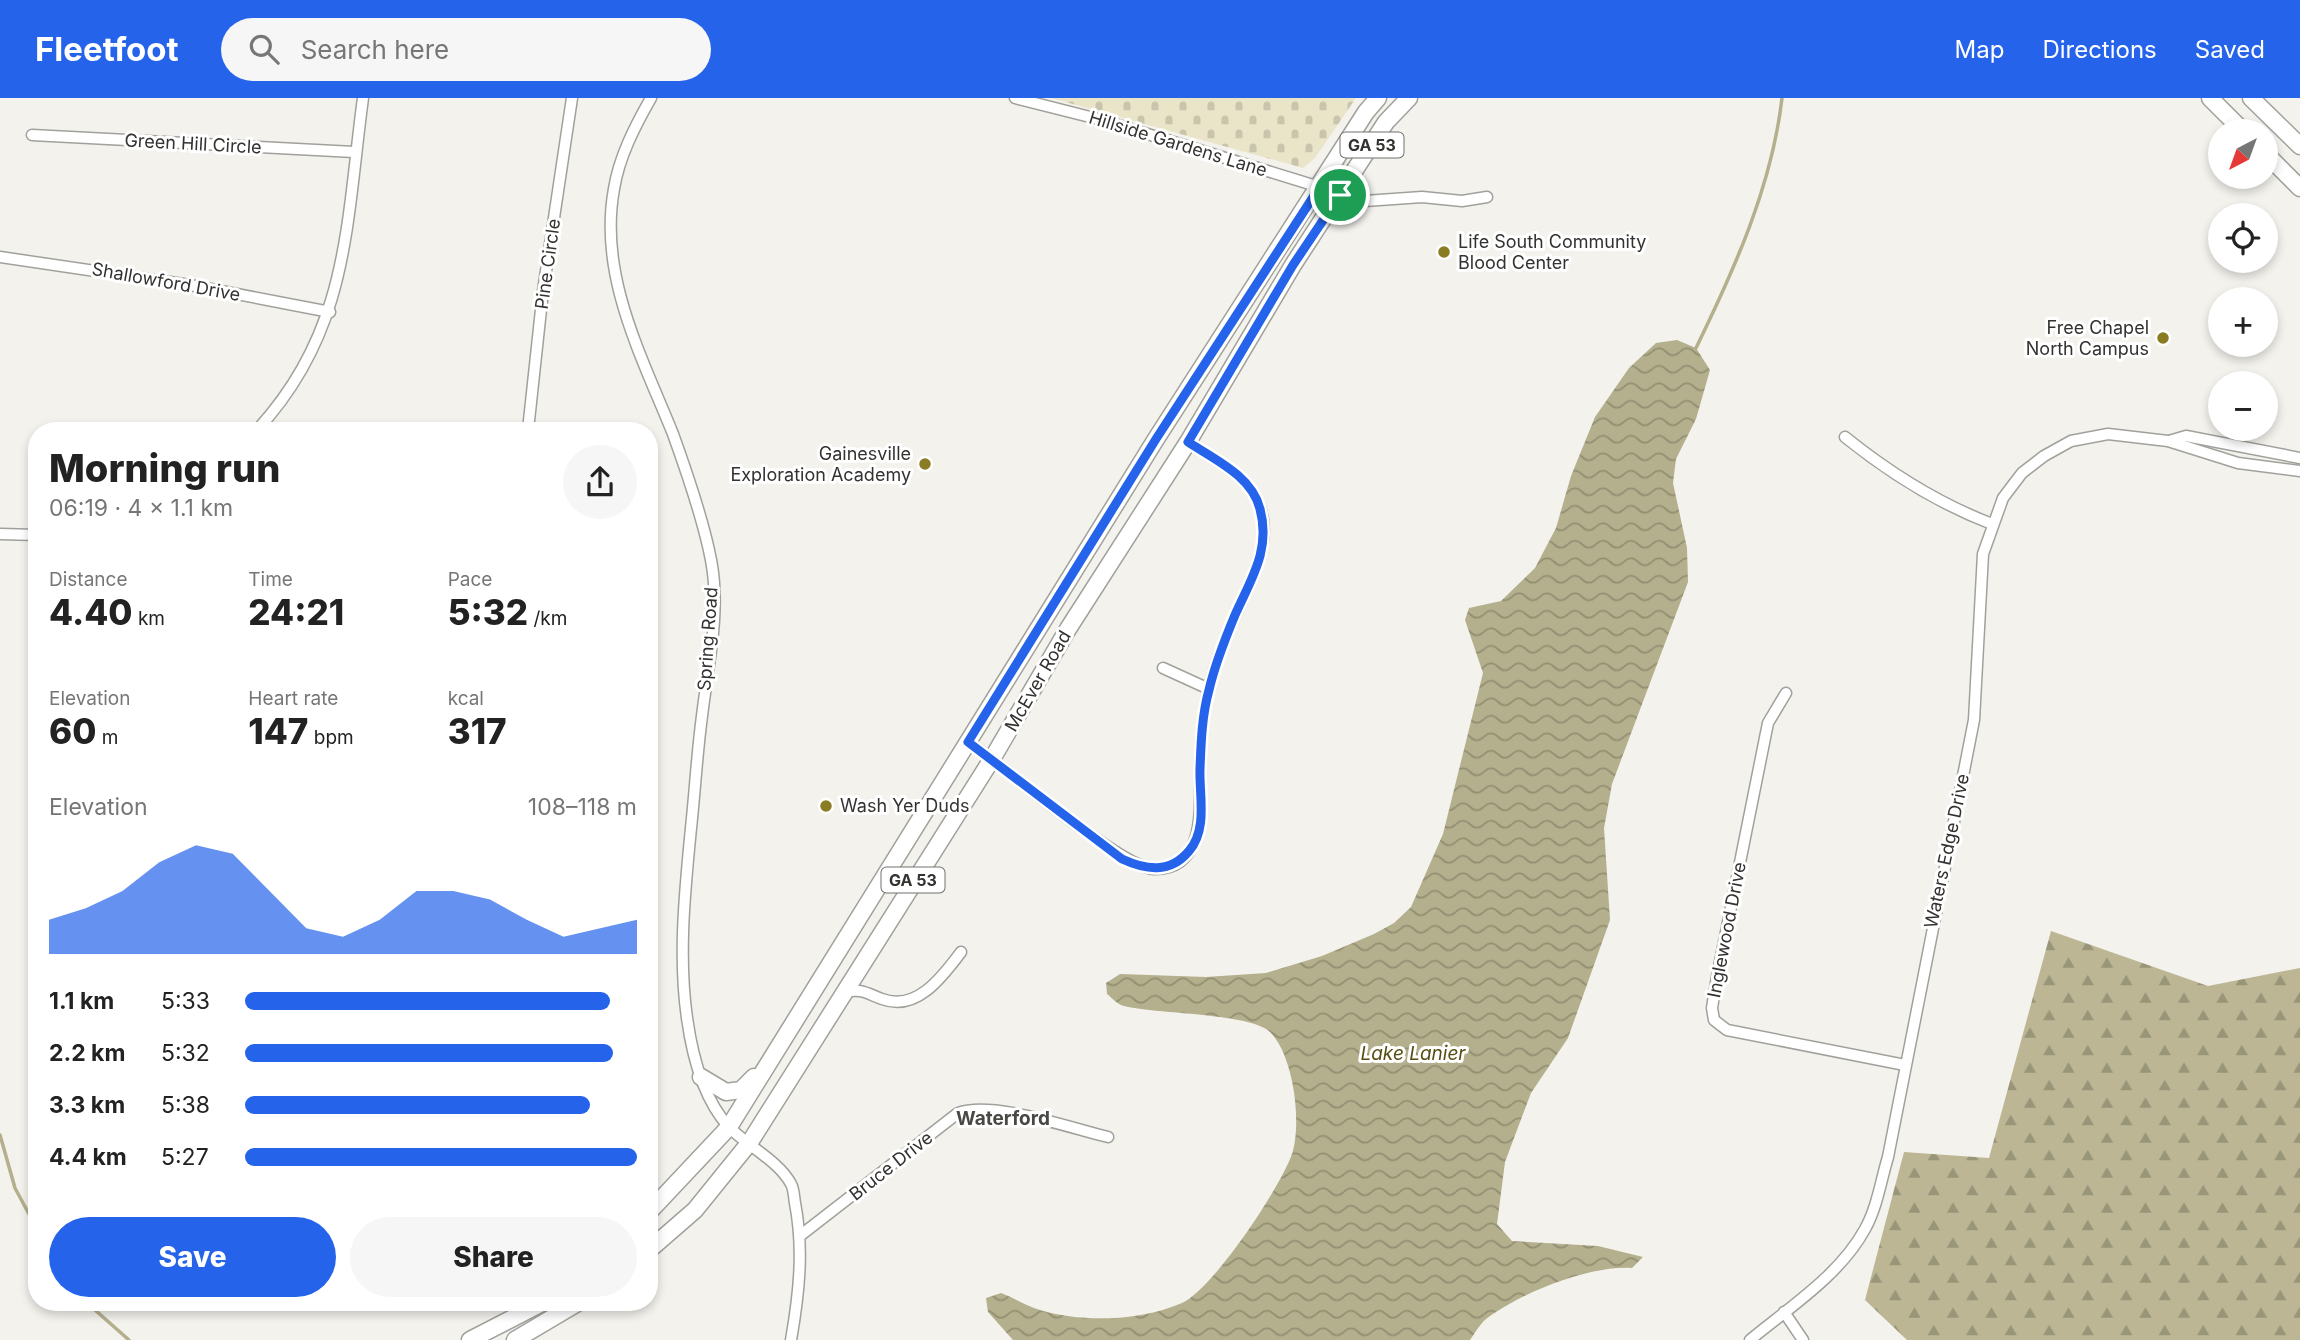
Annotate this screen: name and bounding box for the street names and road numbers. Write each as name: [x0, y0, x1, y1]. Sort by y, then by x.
street label: Hillside Gardens Lane: [1087, 106, 1270, 181]
street label: Green Hill Circle: [124, 129, 262, 158]
road number: GA 53: [1340, 132, 1404, 158]
street label: Pine Circle: [531, 217, 564, 311]
street label: Shallowford Drive: [90, 258, 242, 305]
street label: Spring Road: [693, 586, 722, 692]
street label: McEver Road: [1000, 627, 1075, 735]
street label: Waters Edge Drive: [1920, 772, 1973, 930]
street label: Inglewood Drive: [1703, 860, 1750, 1000]
road number: GA 53: [881, 867, 944, 892]
street label: Bruce Drive: [845, 1127, 936, 1205]

